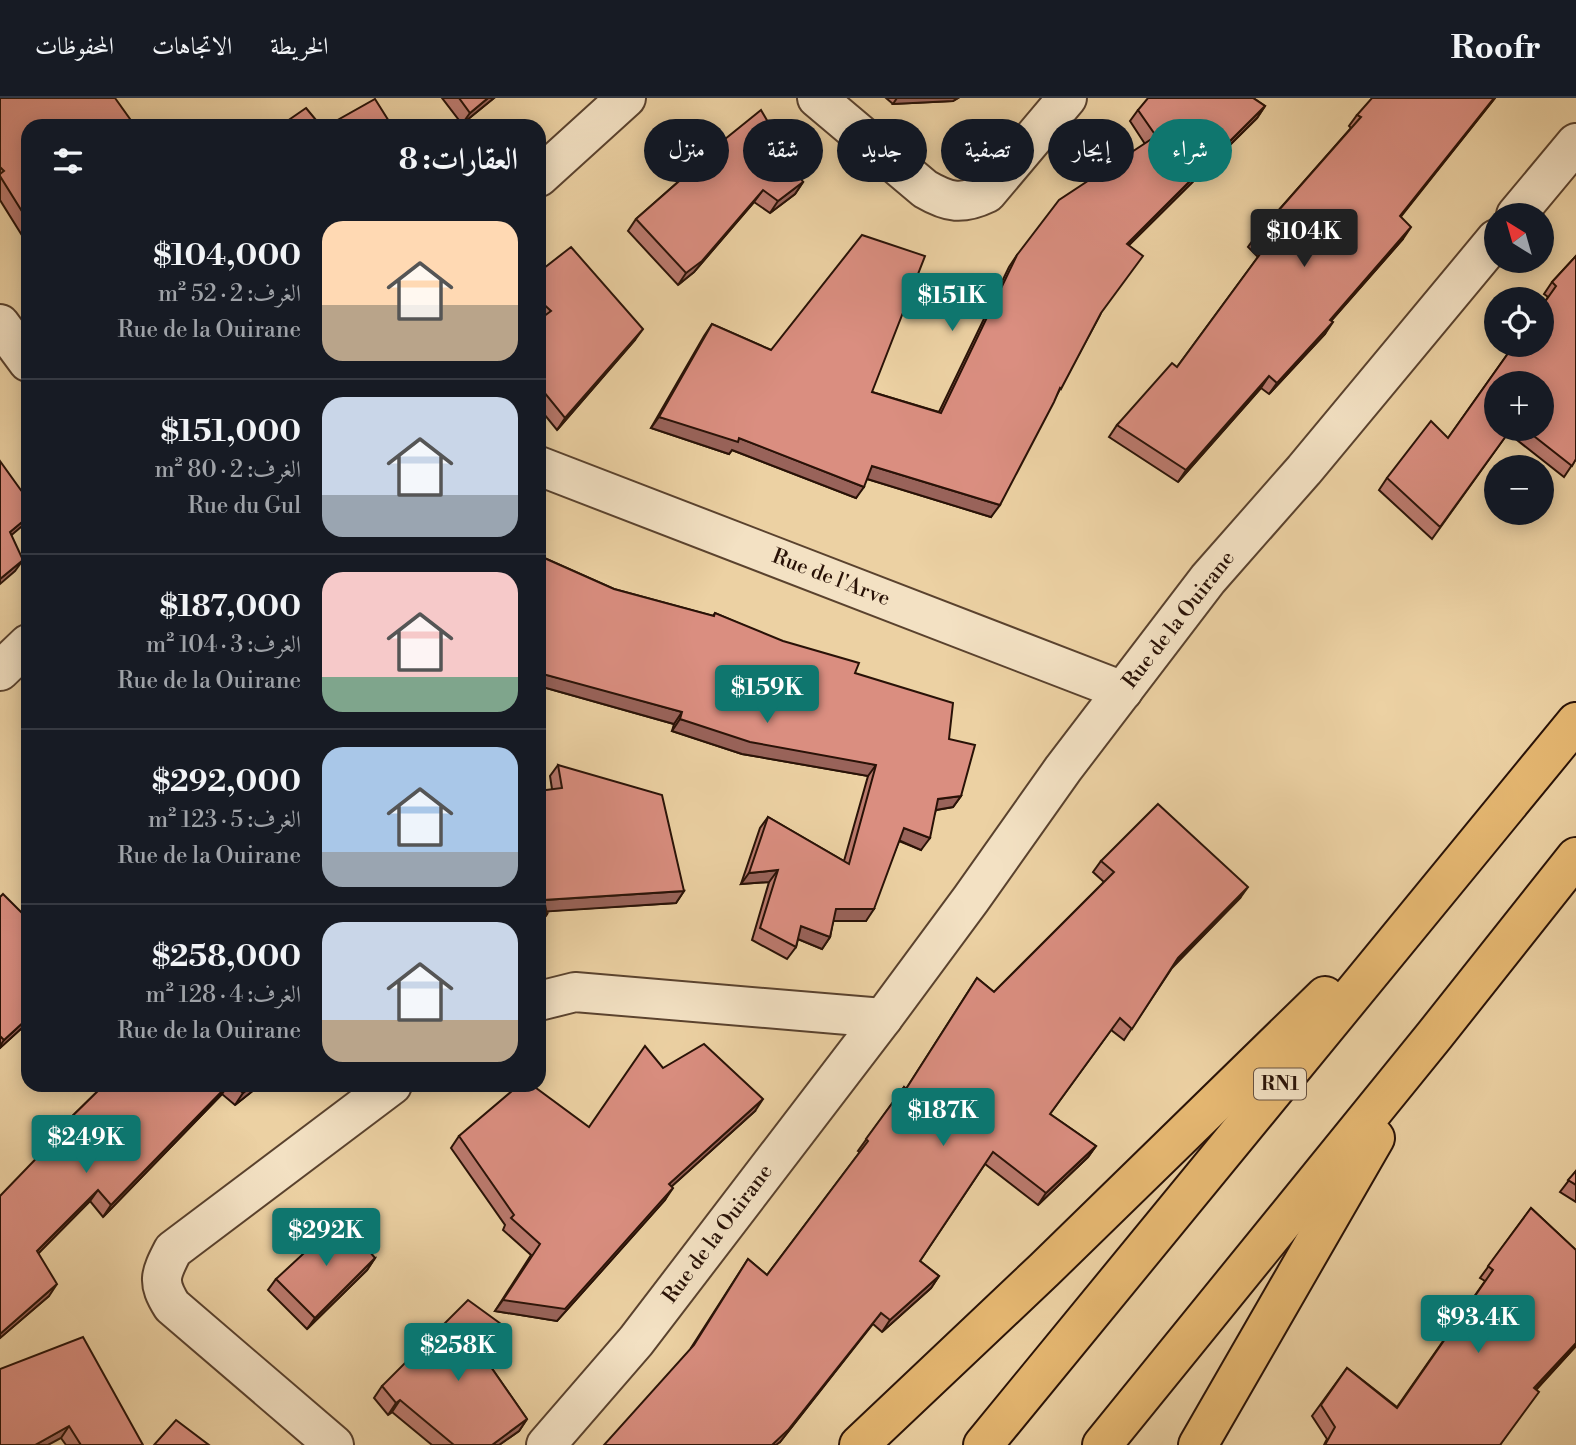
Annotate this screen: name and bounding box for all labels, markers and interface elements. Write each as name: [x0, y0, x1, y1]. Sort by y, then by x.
text: Roofr: [1450, 28, 1541, 69]
text: المحفوظات: [35, 32, 114, 62]
text: الاتجاهات: [152, 32, 232, 62]
text: الخريطة: [270, 32, 329, 62]
chip: منزل: [644, 119, 729, 182]
chip: شقة: [743, 119, 823, 182]
chip: جديد: [837, 119, 927, 182]
chip: تصفية: [941, 119, 1034, 182]
chip: إيجار: [1048, 119, 1134, 182]
chip: شراء: [1148, 119, 1232, 182]
text: العقارات: 8: [399, 141, 518, 179]
icon: filters: [49, 142, 87, 180]
north arrow: [1484, 203, 1554, 273]
map controls: [1484, 203, 1554, 525]
pin: $104K: [1255, 209, 1353, 269]
text: $104K: [1267, 218, 1341, 246]
text: $104,000: [153, 237, 301, 275]
icon: home: [378, 249, 462, 333]
pin: $151K: [903, 274, 1001, 333]
text: الغرف: 2 · 52 m²: [158, 280, 301, 308]
text: $151K: [918, 282, 986, 310]
button: locate: [1484, 287, 1554, 357]
text: Rue de la Ouirane: [118, 316, 301, 344]
button: +: [1484, 371, 1554, 441]
text: $151,000: [161, 413, 301, 451]
icon: home: [378, 425, 462, 509]
button: −: [1484, 455, 1554, 525]
text: الغرف: 2 · 80 m²: [154, 456, 301, 484]
text: Rue du Gul: [188, 492, 301, 520]
street label: Rue de l'Arve: [768, 544, 894, 612]
street label: Rue de la Ouirane: [1117, 546, 1241, 694]
text: $187,000: [160, 588, 301, 626]
icon: home: [378, 600, 462, 684]
text: الغرف: 3 · 104 m²: [146, 631, 301, 659]
pin: $159K: [718, 666, 816, 725]
text: Rue de la Ouirane: [118, 667, 301, 695]
text: $159K: [731, 674, 803, 702]
text: $292,000: [152, 763, 301, 801]
icon: home: [378, 775, 462, 859]
text: الغرف: 5 · 123 m²: [148, 806, 301, 834]
text: Rue de la Ouirane: [118, 842, 301, 870]
text: $258,000: [152, 938, 301, 976]
icon: home: [378, 950, 462, 1034]
text: الغرف: 4 · 128 m²: [146, 981, 301, 1009]
text: Rue de la Ouirane: [118, 1017, 301, 1045]
road number: RN1: [1254, 1068, 1306, 1100]
pin: $187K: [894, 1088, 992, 1148]
text: $187K: [908, 1097, 978, 1125]
pin: $249K: [37, 1116, 135, 1175]
text: $249K: [48, 1124, 124, 1152]
street label: Rue de la Ouirane: [657, 1159, 779, 1309]
pin: $292K: [277, 1208, 375, 1268]
text: $292K: [288, 1217, 364, 1245]
pin: $93.4K: [1421, 1296, 1535, 1355]
text: $93.4K: [1437, 1304, 1519, 1332]
pin: $258K: [409, 1324, 507, 1383]
text: $258K: [420, 1332, 496, 1360]

